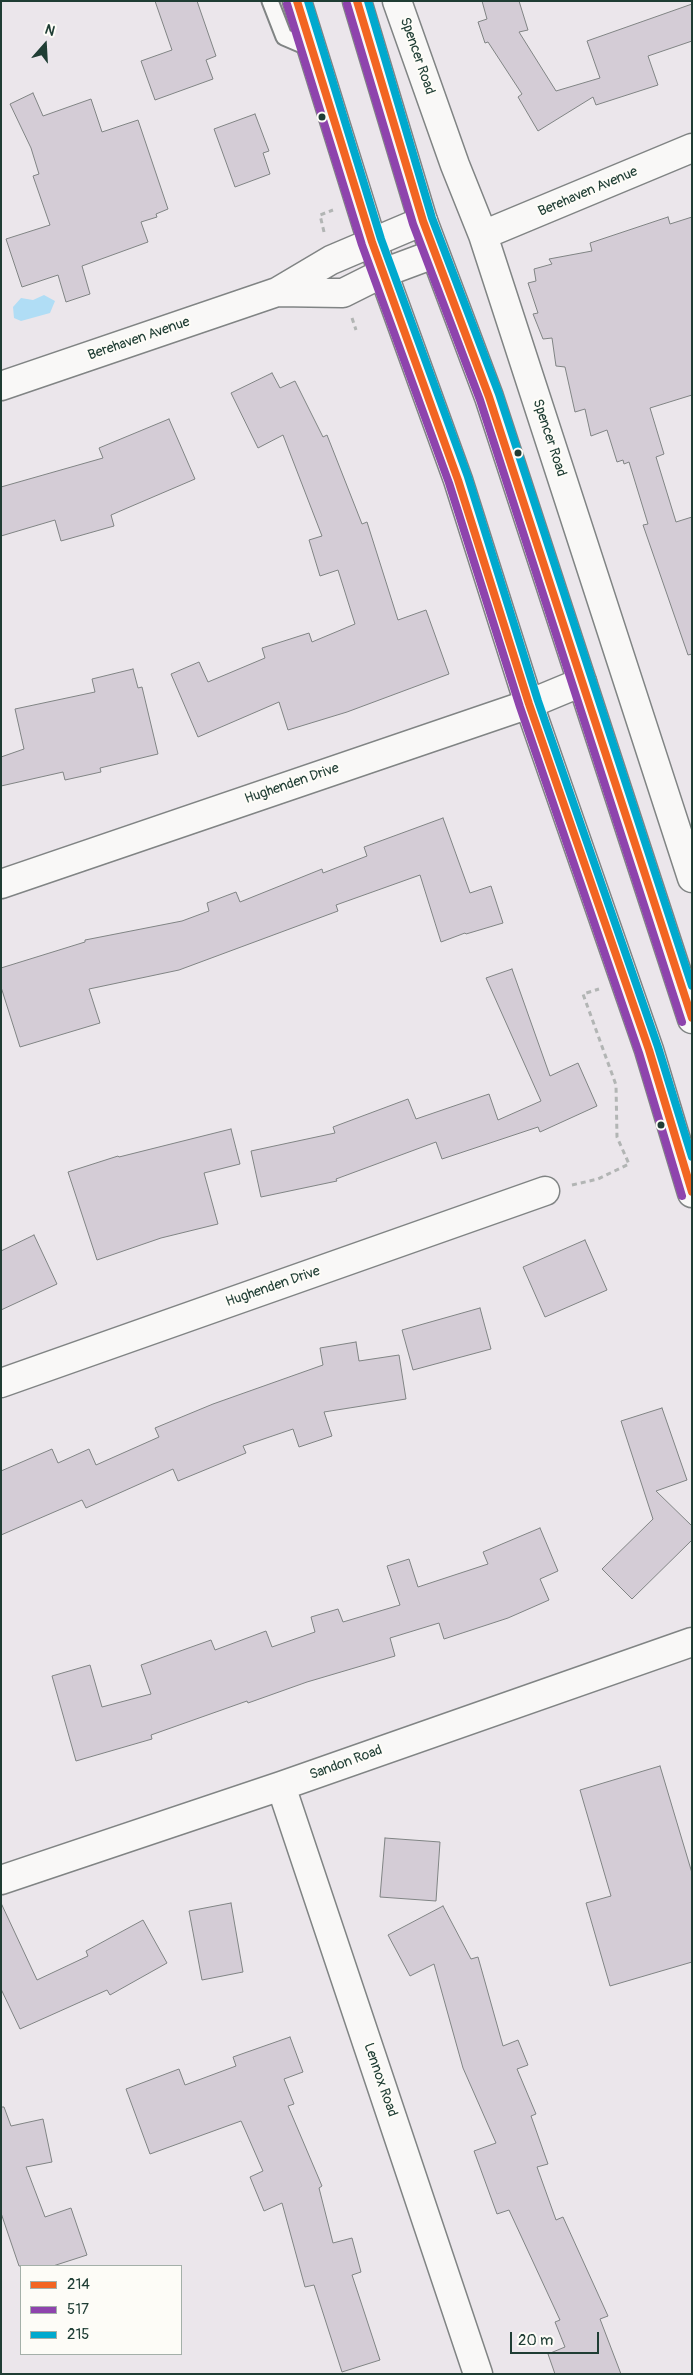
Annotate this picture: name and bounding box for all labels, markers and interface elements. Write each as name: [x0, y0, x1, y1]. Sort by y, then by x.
street label: Spencer Road: [396, 15, 438, 97]
north arrow: [20, 20, 70, 70]
text: N: [43, 21, 57, 40]
unlabelled marker: [317, 112, 327, 122]
street label: Berehaven Avenue: [536, 163, 640, 221]
street label: Berehaven Avenue: [86, 314, 192, 364]
street label: Spencer Road: [529, 397, 569, 479]
unlabelled marker: [513, 448, 523, 458]
street label: Hughenden Drive: [243, 760, 341, 808]
unlabelled marker: [656, 1120, 666, 1130]
street label: Hughenden Drive: [224, 1263, 322, 1311]
street label: Sandon Road: [307, 1742, 385, 1784]
street label: Lennox Road: [360, 2041, 400, 2119]
legend: [20, 2265, 182, 2355]
text: 214: [67, 2275, 90, 2294]
text: 517: [67, 2300, 89, 2319]
scale bar: [513, 2322, 602, 2354]
text: 215: [67, 2325, 89, 2344]
text: 20 m: [518, 2331, 553, 2350]

